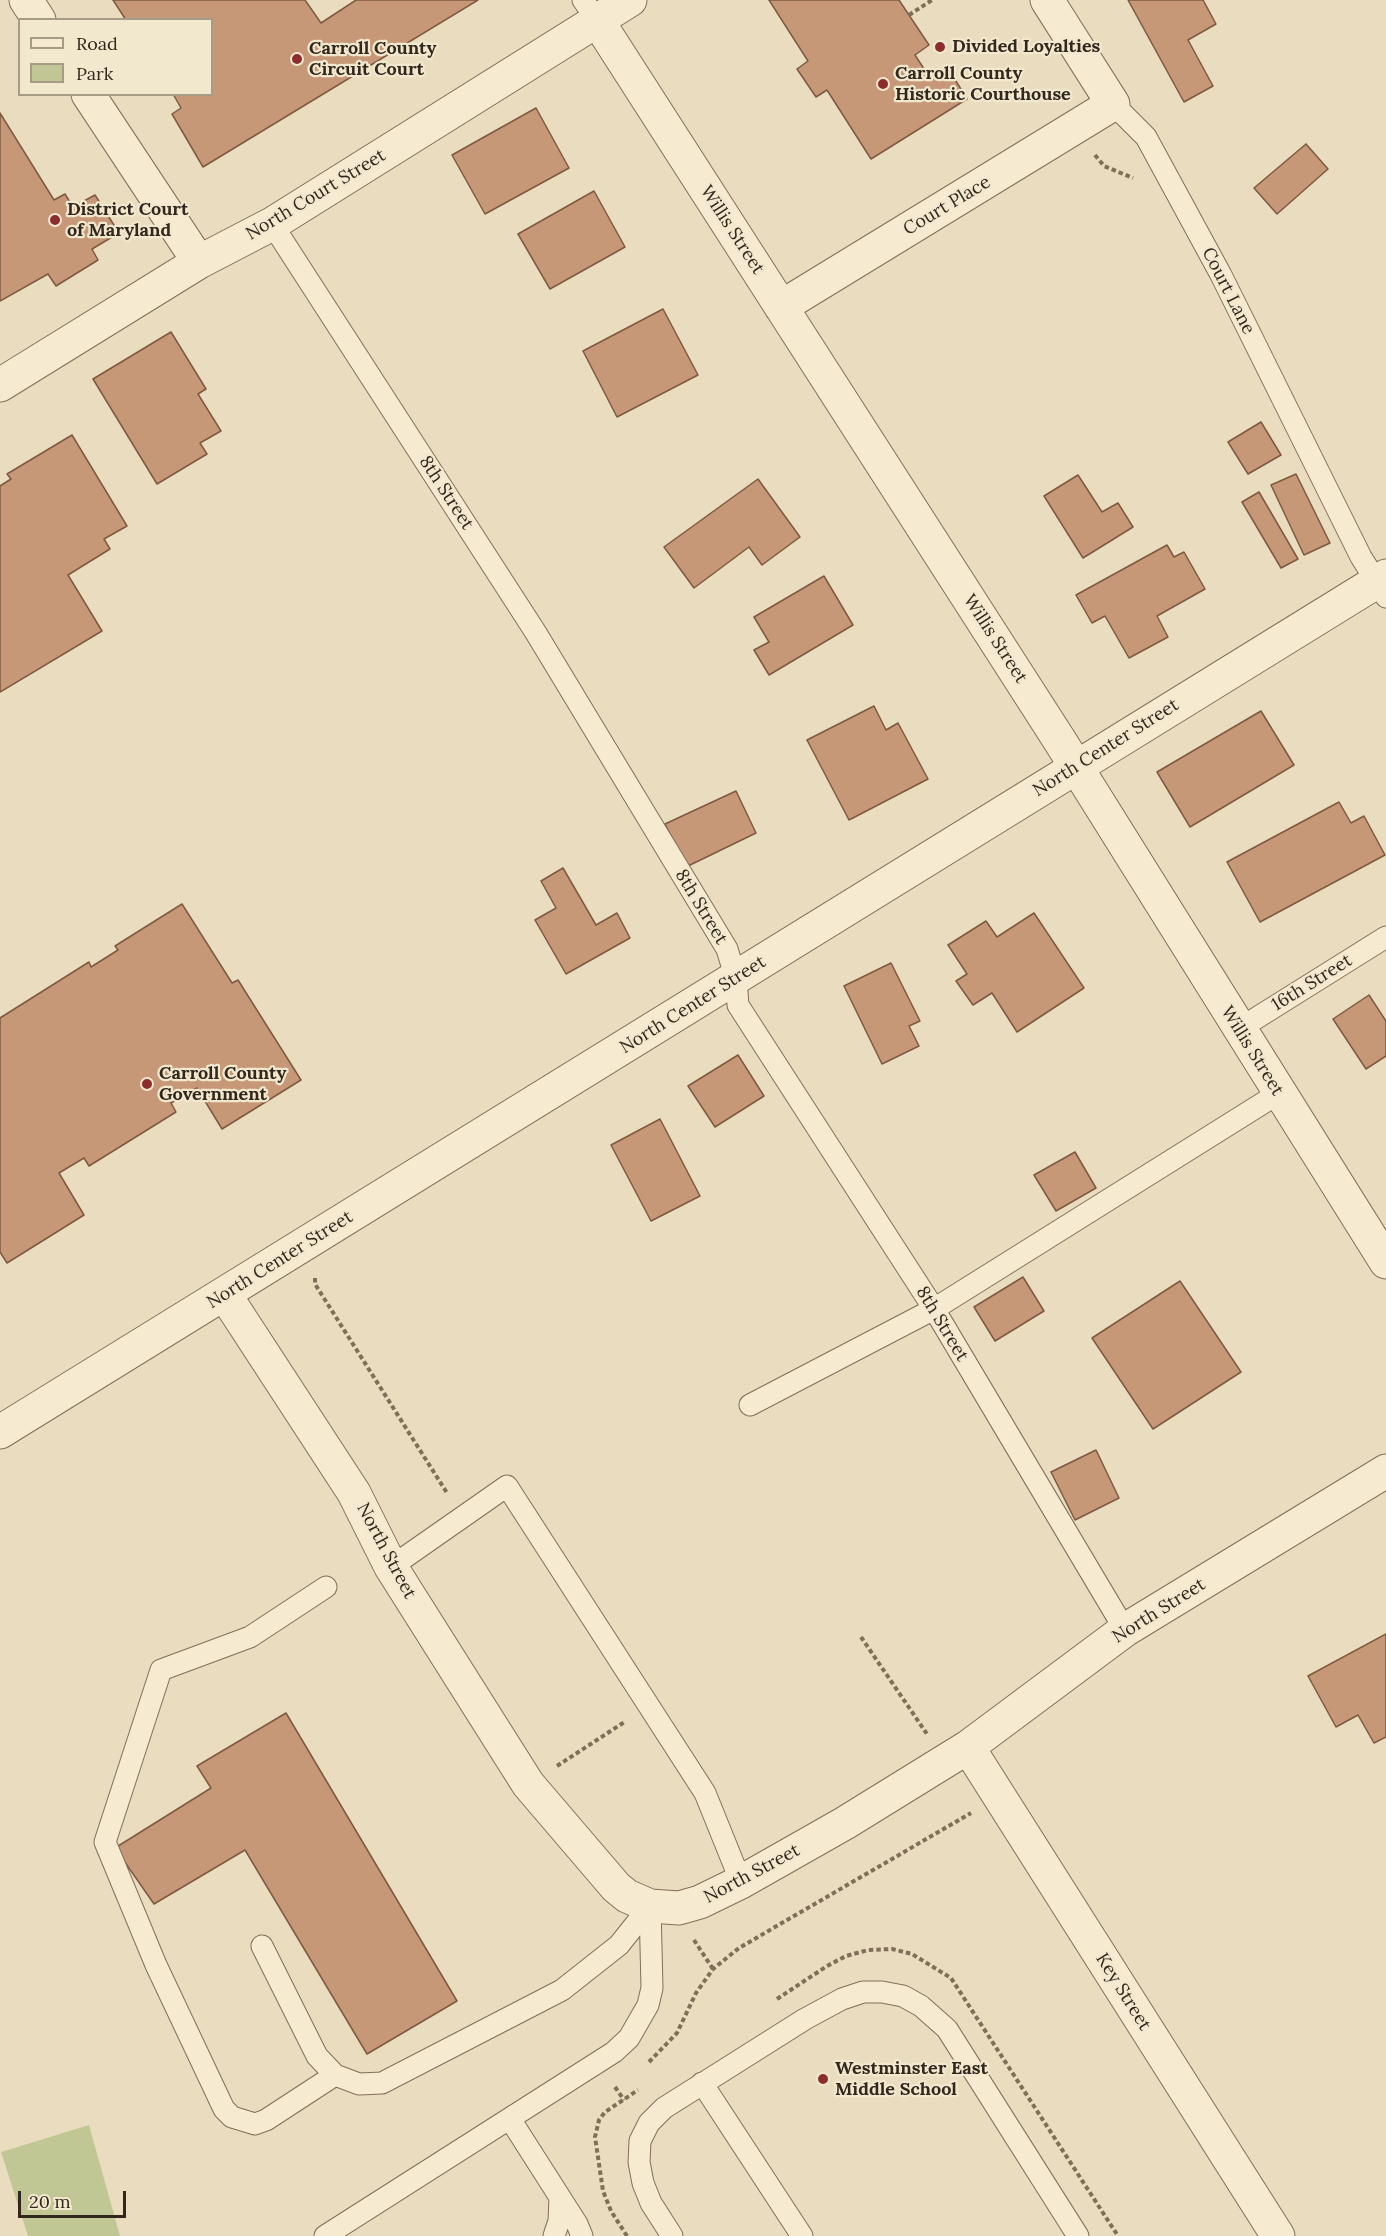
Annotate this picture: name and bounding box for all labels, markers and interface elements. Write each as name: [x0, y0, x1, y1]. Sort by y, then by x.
legend: [18, 18, 213, 96]
text: Road: [76, 32, 118, 55]
place label: Divided Loyalties: [952, 36, 1100, 58]
place label: Carroll County Circuit Court: [309, 38, 436, 80]
marker: Divided Loyalties: [933, 40, 947, 54]
marker: Carroll County Circuit Court: [290, 52, 304, 66]
text: Park: [76, 62, 113, 85]
place label: Carroll County Historic Courthouse: [895, 63, 1071, 106]
marker: Carroll County Historic Courthouse: [876, 77, 890, 91]
street label: North Court Street: [242, 145, 390, 245]
street label: Court Place: [900, 172, 994, 240]
street label: Willis Street: [695, 182, 769, 278]
place label: District Court of Maryland: [67, 199, 188, 242]
marker: District Court of Maryland: [48, 213, 62, 227]
street label: Court Lane: [1197, 244, 1259, 338]
street label: 8th Street: [414, 452, 478, 534]
street label: Willis Street: [958, 591, 1032, 687]
street label: North Center Street: [1029, 694, 1183, 802]
street label: 8th Street: [670, 866, 732, 948]
street label: 16th Street: [1268, 950, 1356, 1016]
street label: North Center Street: [616, 951, 770, 1059]
street label: Willis Street: [1216, 1002, 1288, 1100]
place label: Carroll County Government: [159, 1063, 286, 1106]
marker: Carroll County Government: [140, 1077, 154, 1091]
street label: North Center Street: [203, 1206, 357, 1314]
street label: 8th Street: [911, 1283, 973, 1365]
street label: North Street: [352, 1499, 420, 1603]
street label: North Street: [1109, 1574, 1209, 1648]
street label: North Street: [700, 1840, 804, 1908]
street label: Key Street: [1091, 1949, 1155, 2035]
place label: Westminster East Middle School: [835, 2058, 988, 2100]
marker: Westminster East Middle School: [816, 2072, 830, 2086]
scale bar: [21, 2179, 129, 2217]
text: 20 m: [29, 2190, 71, 2213]

